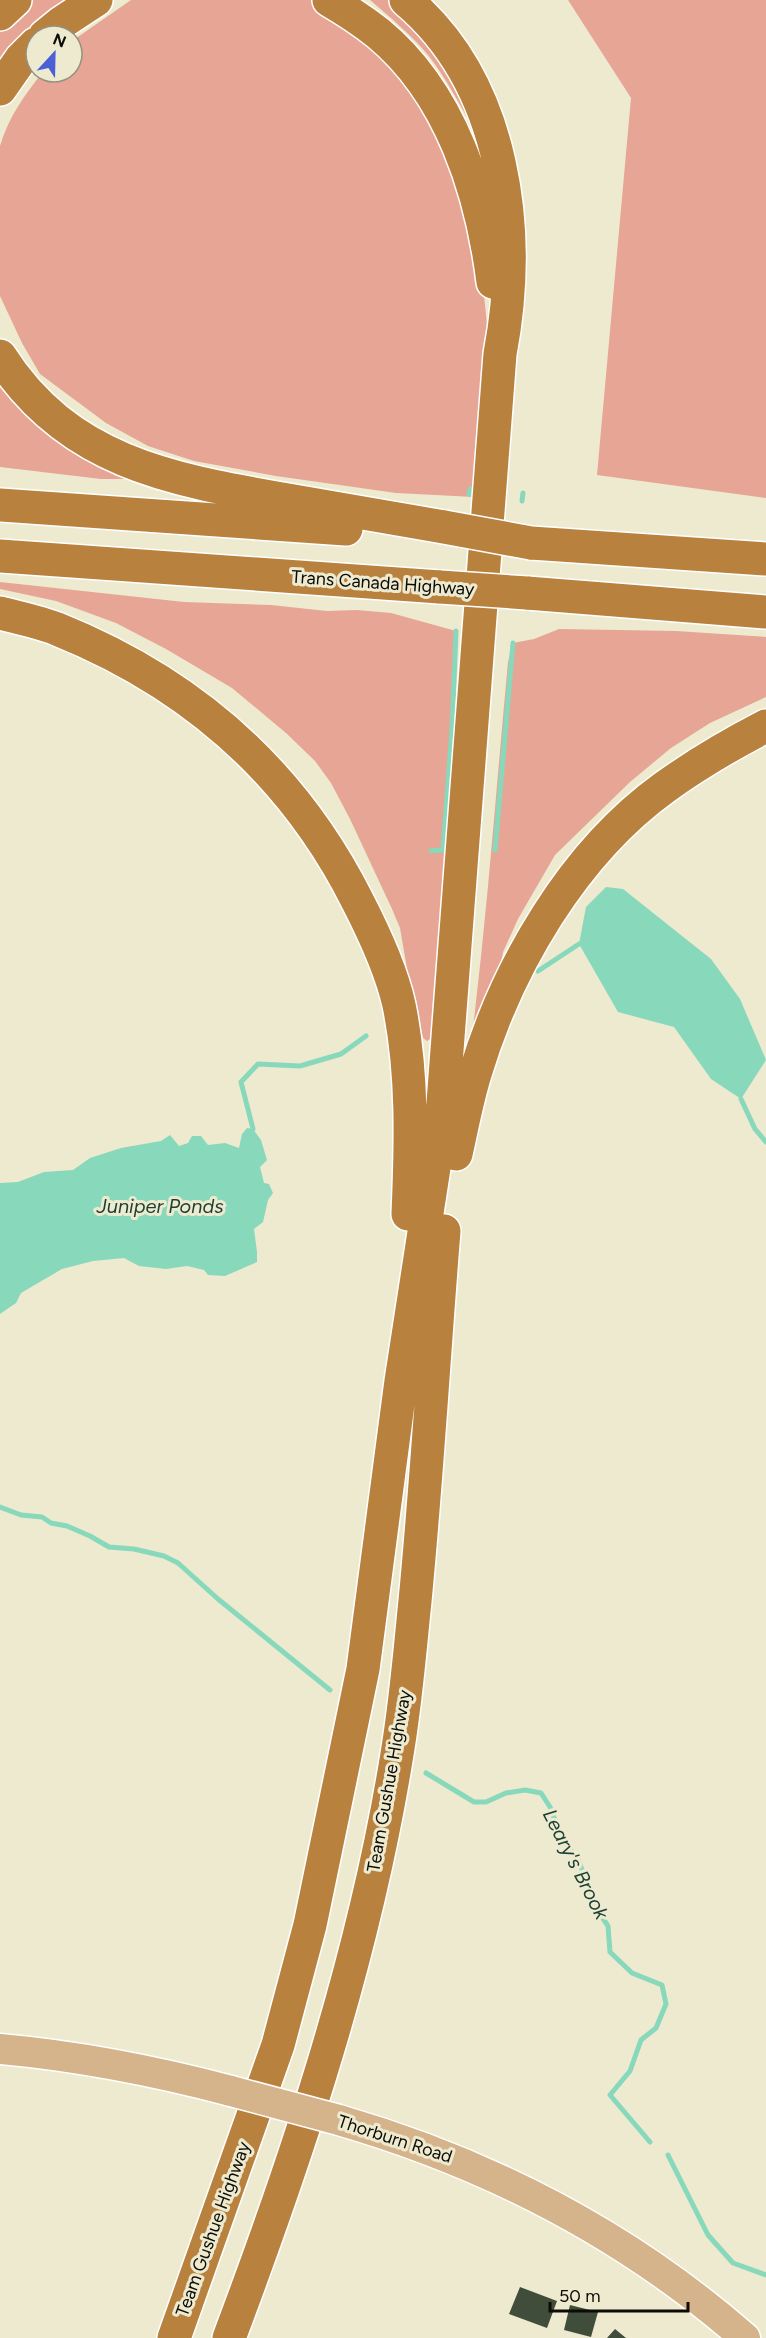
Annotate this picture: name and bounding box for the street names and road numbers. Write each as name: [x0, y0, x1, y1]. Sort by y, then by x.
street label: Trans Canada Highway: [291, 566, 476, 600]
street label: Team Gushue Highway: [362, 1688, 416, 1874]
street label: Thorburn Road: [335, 2110, 455, 2168]
street label: Team Gushue Highway: [171, 2138, 255, 2320]

